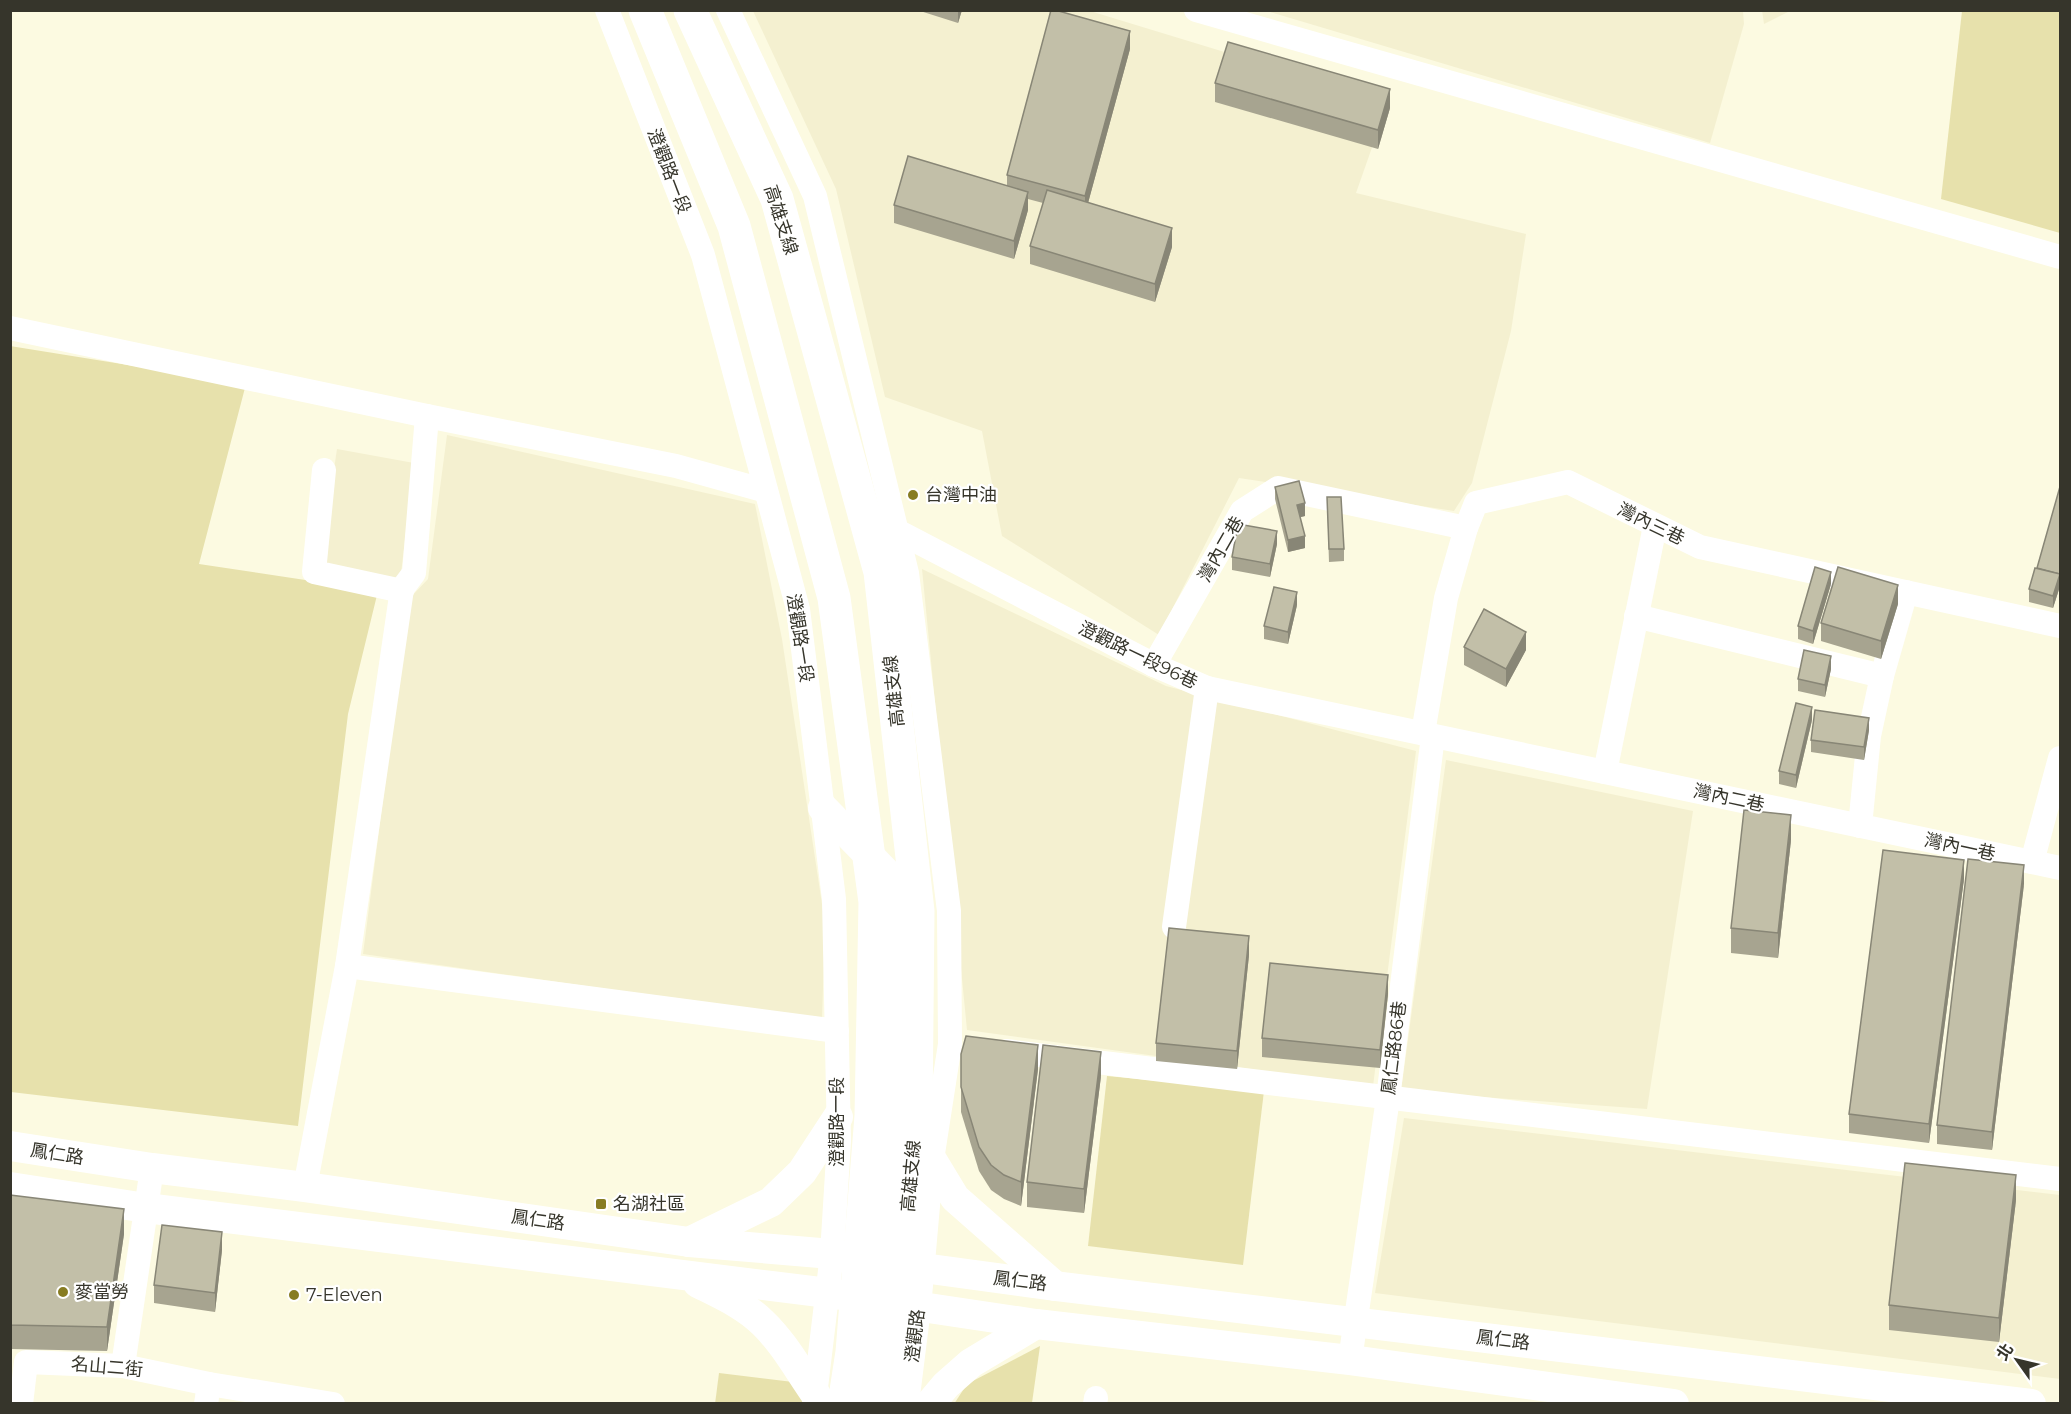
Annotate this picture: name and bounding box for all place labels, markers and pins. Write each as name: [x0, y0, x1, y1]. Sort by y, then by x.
place label: 台灣中油: [925, 484, 997, 506]
marker: 台灣中油: [906, 488, 920, 502]
place label: 名湖社區: [613, 1193, 685, 1215]
marker: 名湖社區: [594, 1197, 608, 1211]
place label: 麥當勞: [75, 1281, 129, 1303]
place label: 7-Eleven: [306, 1284, 383, 1306]
marker: 麥當勞: [56, 1285, 70, 1299]
marker: 7-Eleven: [287, 1288, 301, 1302]

